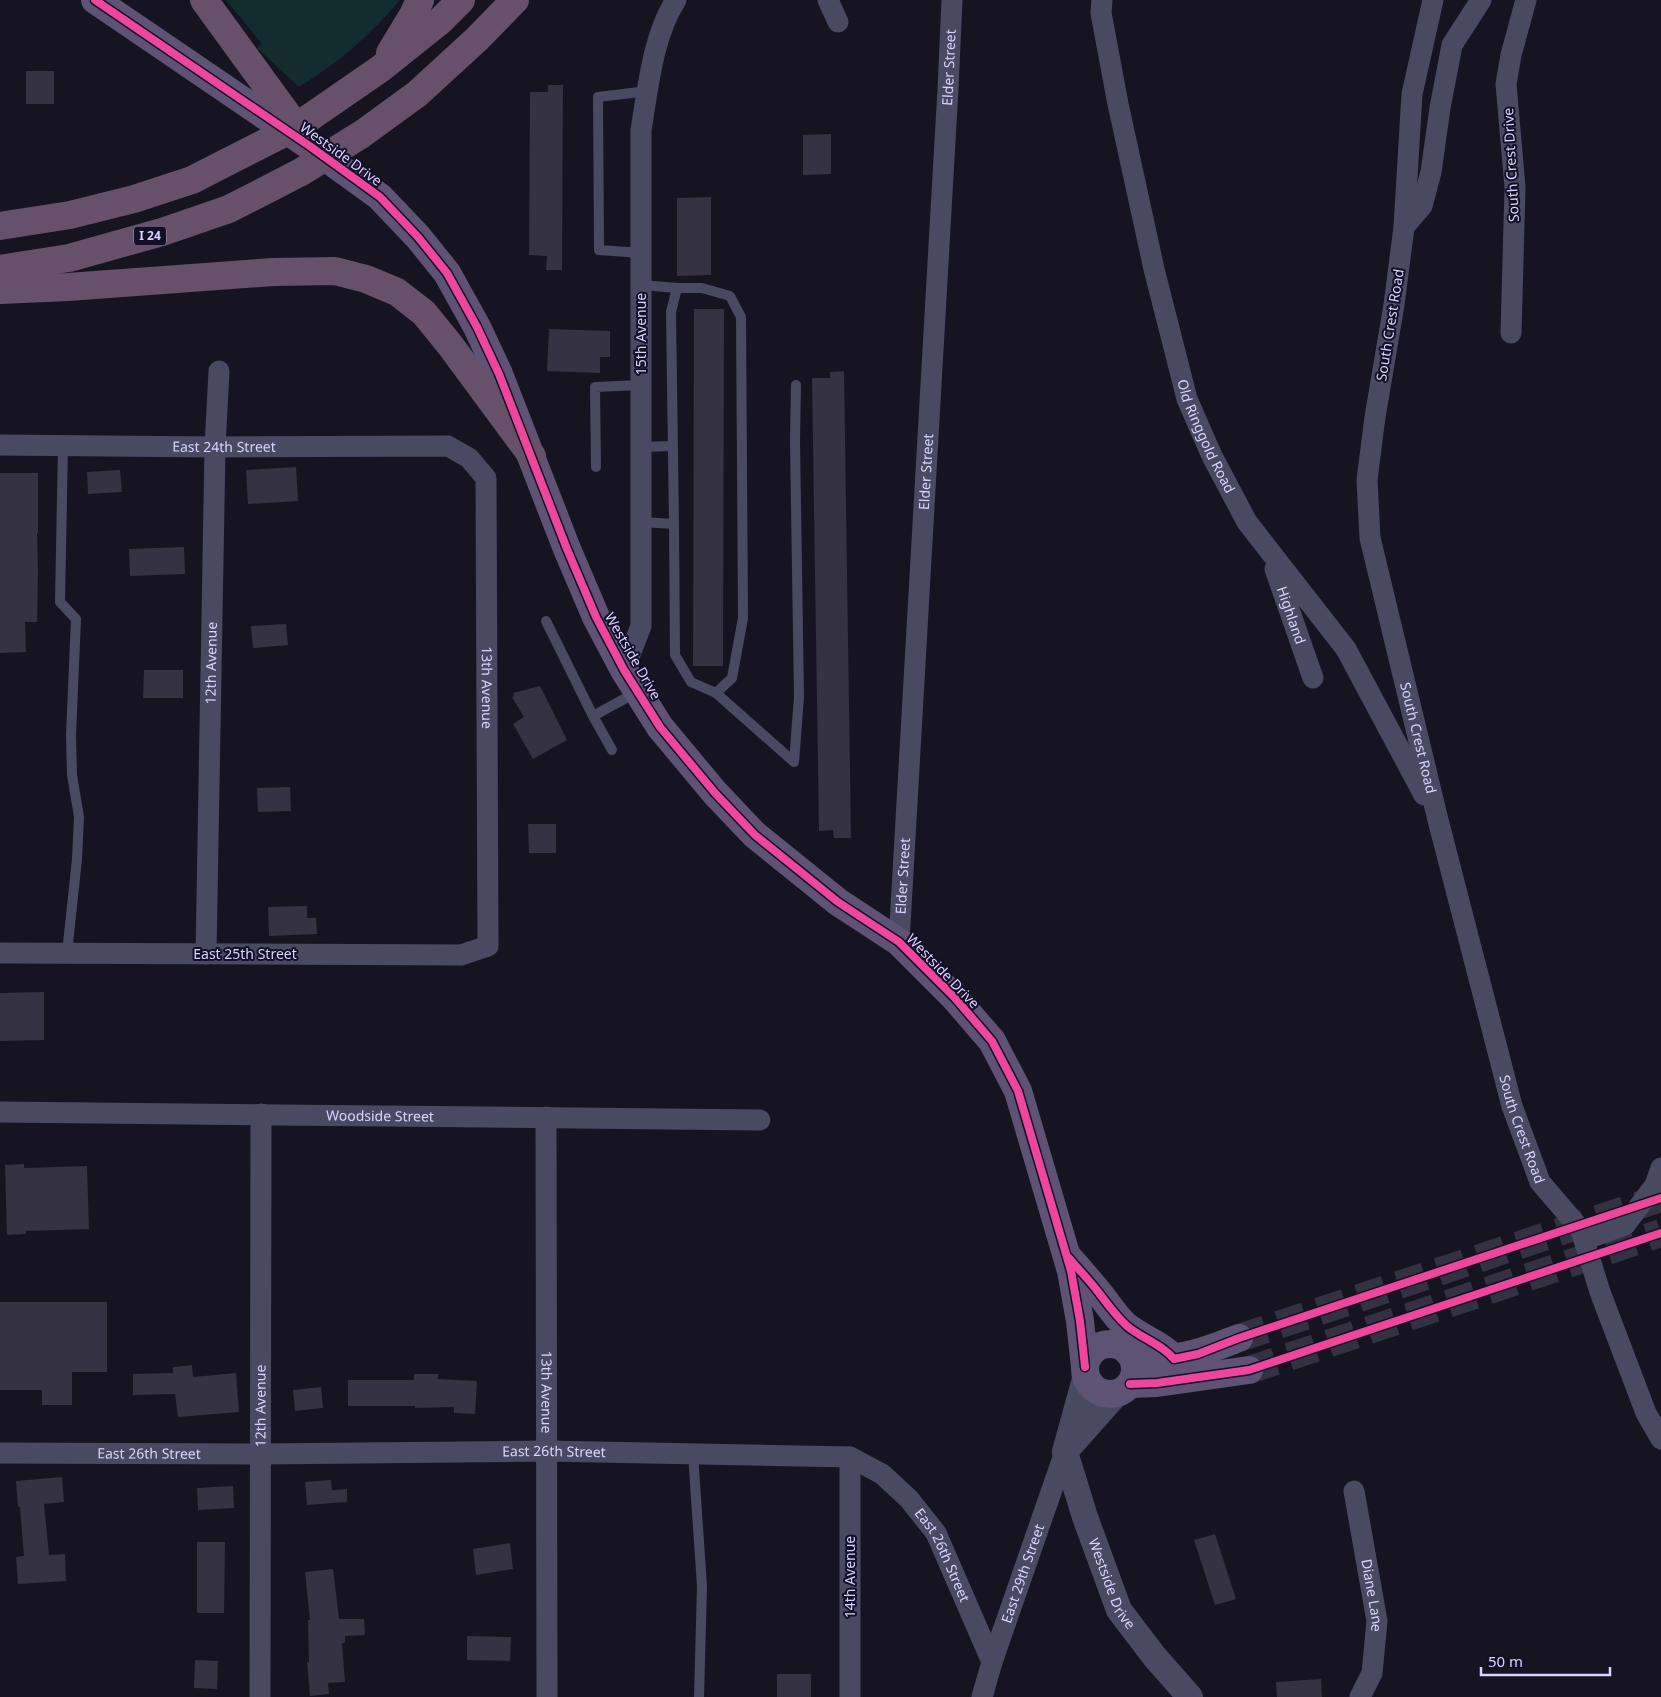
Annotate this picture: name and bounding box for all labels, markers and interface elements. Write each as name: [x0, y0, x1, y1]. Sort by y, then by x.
street label: Elder Street: [937, 29, 960, 106]
street label: South Crest Drive: [1498, 107, 1523, 223]
street label: Westside Drive: [296, 117, 386, 190]
road number: I 24: [134, 227, 166, 246]
street label: South Crest Road: [1371, 267, 1408, 382]
street label: 15th Avenue: [631, 293, 650, 375]
street label: Old Ringgold Road: [1173, 377, 1240, 496]
street label: Elder Street: [914, 433, 937, 510]
street label: East 24th Street: [172, 437, 276, 456]
street label: Highland: [1273, 584, 1310, 647]
street label: Westside Drive: [601, 609, 666, 703]
street label: 12th Avenue: [200, 621, 221, 704]
street label: 13th Avenue: [478, 646, 497, 729]
street label: South Crest Road: [1396, 680, 1441, 795]
street label: Elder Street: [891, 837, 914, 915]
street label: Westside Drive: [903, 929, 984, 1012]
street label: East 25th Street: [193, 944, 297, 963]
street label: South Crest Road: [1495, 1073, 1550, 1186]
street label: Woodside Street: [326, 1105, 434, 1126]
street label: 13th Avenue: [537, 1351, 557, 1433]
street label: 12th Avenue: [250, 1365, 270, 1447]
street label: East 26th Street: [502, 1441, 606, 1461]
street label: East 26th Street: [97, 1443, 201, 1463]
street label: East 26th Street: [911, 1504, 975, 1605]
street label: East 29th Street: [996, 1521, 1048, 1625]
street label: Westside Drive: [1085, 1535, 1140, 1633]
street label: 14th Avenue: [840, 1536, 859, 1618]
street label: Diane Lane: [1357, 1557, 1387, 1633]
scale bar: [1481, 1644, 1610, 1676]
text: 50 m: [1488, 1651, 1523, 1671]

